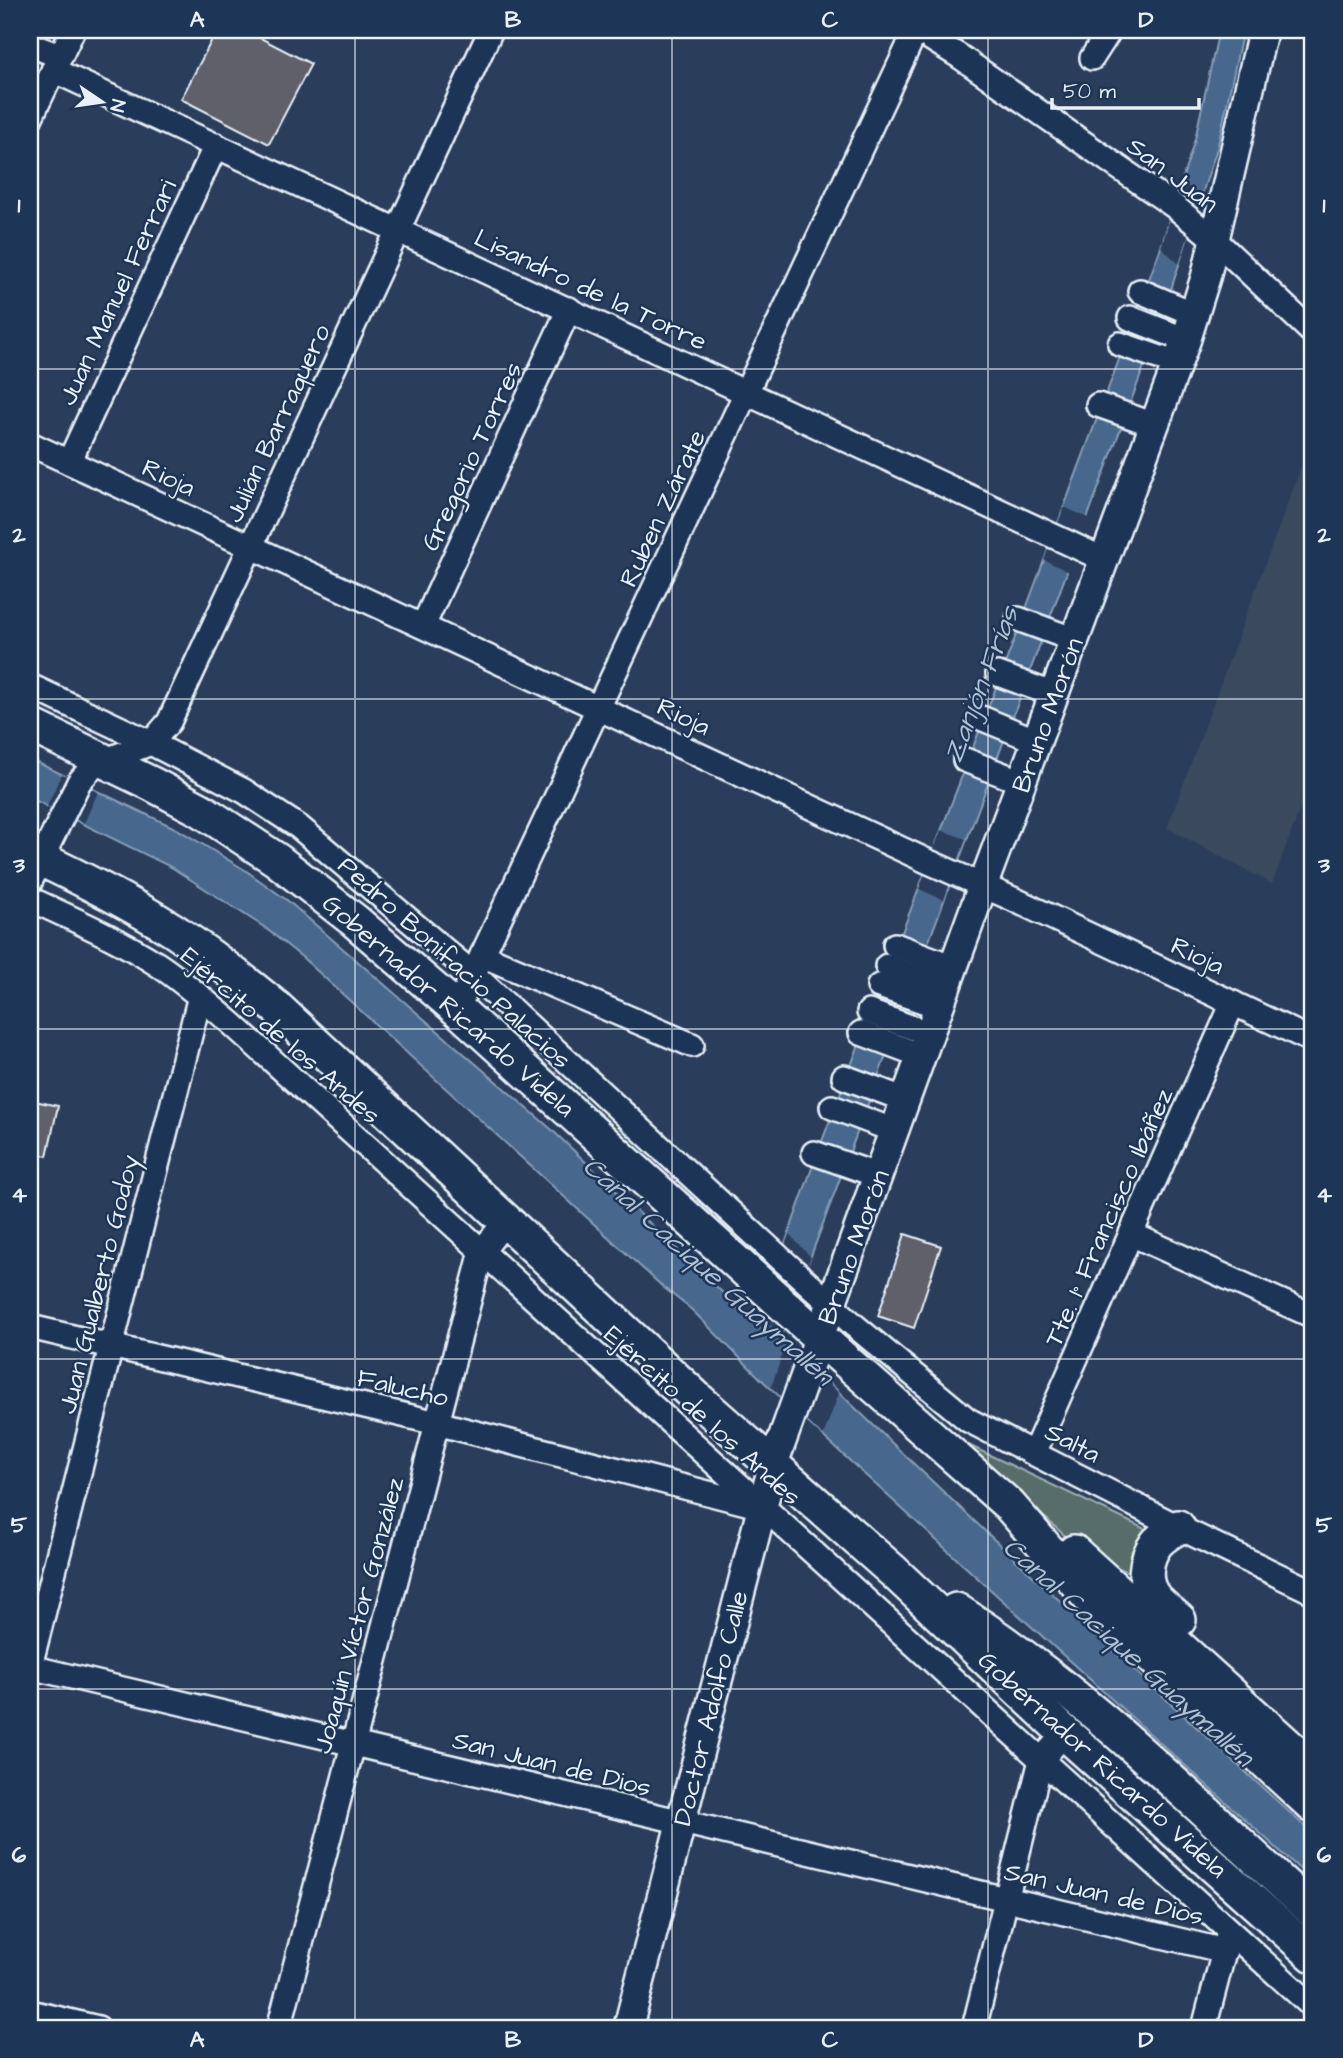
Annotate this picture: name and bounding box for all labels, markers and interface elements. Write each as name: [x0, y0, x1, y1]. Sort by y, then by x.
text: A: [190, 4, 205, 36]
text: B: [505, 4, 522, 36]
text: C: [822, 4, 839, 36]
text: D: [1139, 4, 1154, 36]
north arrow: [66, 66, 136, 136]
scale bar: [1052, 66, 1200, 110]
text: 50 m: [1063, 77, 1117, 106]
text: N: [103, 97, 132, 114]
street label: San Juan: [1119, 128, 1226, 221]
street label: Juan Manuel Ferrari: [50, 174, 186, 411]
text: 1: [18, 189, 21, 221]
text: 1: [1323, 189, 1326, 221]
street label: Lisandro de la Torre: [468, 220, 713, 360]
street label: Julián Barraquero: [216, 318, 340, 528]
street label: Gregorio Torres: [412, 356, 533, 558]
street label: Ruben Zárate: [611, 424, 715, 593]
street label: Rioja: [136, 450, 201, 506]
text: 2: [11, 519, 26, 551]
text: 2: [1316, 519, 1331, 551]
water label: Zanjón Frías: [934, 599, 1030, 768]
street label: Bruno Morón: [1003, 633, 1093, 798]
street label: Rioja: [651, 689, 716, 745]
street label: Pedro Bonifacio Palacios: [330, 848, 579, 1077]
text: 3: [12, 849, 25, 881]
text: 3: [1317, 849, 1330, 881]
street label: Gobernador Ricardo Videla: [314, 886, 583, 1126]
street label: Rioja: [1165, 928, 1230, 984]
street label: Ejército de los Andes: [173, 939, 388, 1133]
street label: Tte. 1° Francisco Ibáñez: [1036, 1082, 1182, 1352]
water label: Canal Cacique Guaymallén: [573, 1148, 844, 1397]
street label: Juan Gualberto Godoy: [49, 1151, 150, 1418]
street label: Bruno Morón: [809, 1165, 899, 1330]
text: 4: [11, 1179, 27, 1211]
text: 4: [1316, 1179, 1332, 1211]
street label: Ejército de los Andes: [596, 1317, 809, 1514]
street label: Falucho: [354, 1360, 452, 1416]
street label: Salta: [1039, 1414, 1106, 1472]
street label: Joaquín Víctor González: [305, 1473, 413, 1757]
text: 5: [11, 1509, 28, 1541]
text: 5: [1316, 1509, 1333, 1541]
water label: Canal Cacique Guaymallén: [993, 1529, 1264, 1778]
street label: Doctor Adolfo Calle: [664, 1587, 758, 1829]
street label: Gobernador Ricardo Videla: [970, 1643, 1235, 1887]
street label: San Juan de Dios: [449, 1722, 655, 1806]
text: 6: [12, 1839, 27, 1871]
text: 6: [1317, 1839, 1332, 1871]
street label: San Juan de Dios: [1001, 1854, 1207, 1934]
text: A: [190, 2024, 205, 2056]
text: B: [505, 2024, 522, 2056]
text: C: [822, 2024, 839, 2056]
text: D: [1139, 2024, 1154, 2056]

